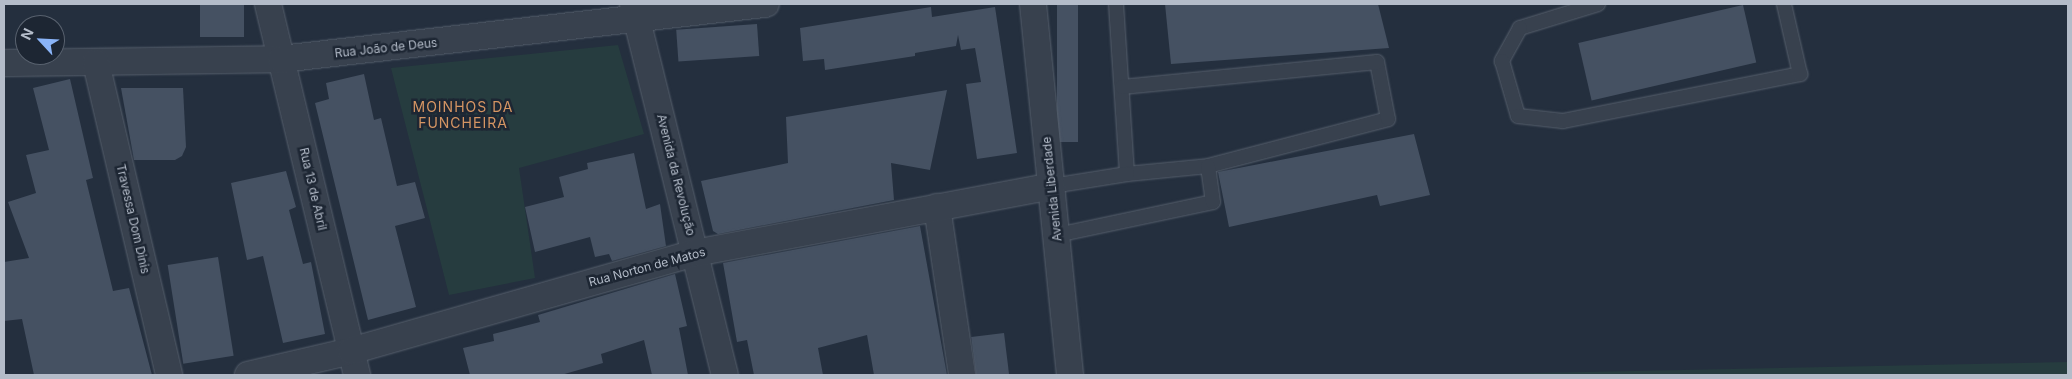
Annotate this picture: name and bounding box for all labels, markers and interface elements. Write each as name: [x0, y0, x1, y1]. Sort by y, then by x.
north arrow: [15, 15, 65, 65]
text: N: [17, 25, 37, 42]
street label: Rua João de Deus: [334, 35, 438, 61]
district label: MOINHOS DA FUNCHEIRA: [411, 99, 515, 132]
street label: Avenida da Revolução: [654, 113, 698, 237]
street label: Avenida Liberdade: [1039, 136, 1065, 242]
street label: Rua 13 de Abril: [296, 146, 330, 232]
street label: Travessa Dom Dinis: [113, 163, 153, 275]
street label: Rua Norton de Matos: [587, 245, 707, 289]

